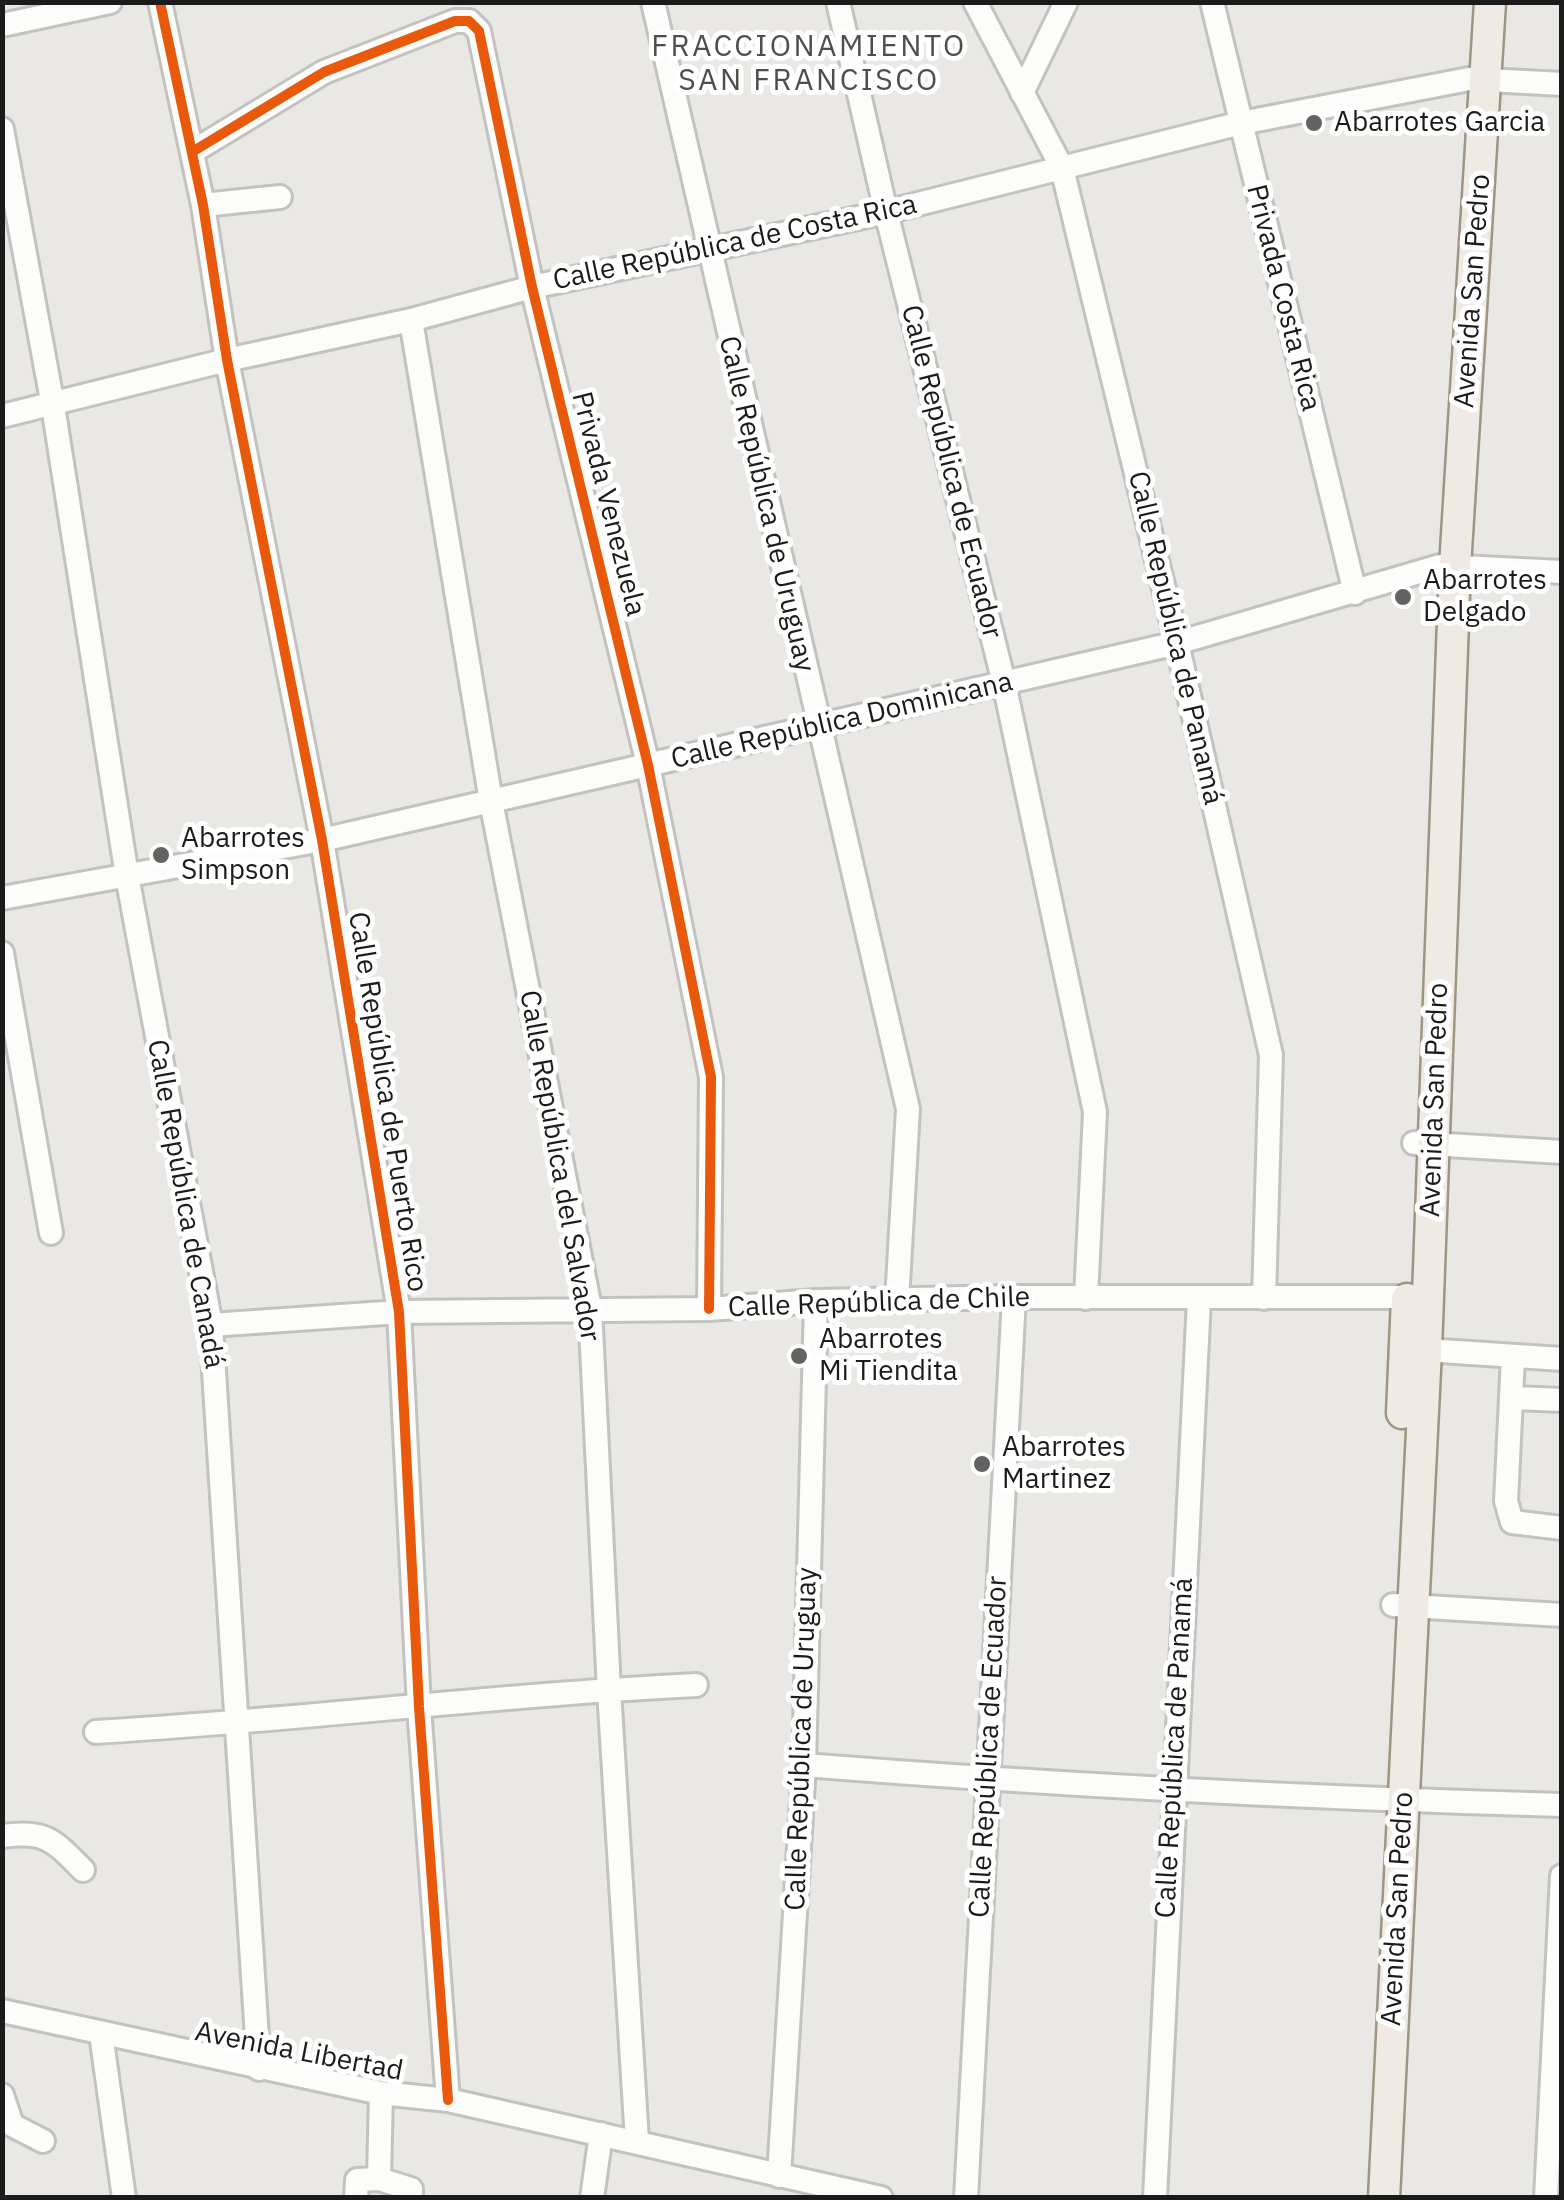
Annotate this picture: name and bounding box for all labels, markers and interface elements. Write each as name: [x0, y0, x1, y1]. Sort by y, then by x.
district label: FRACCIONAMIENTO SAN FRANCISCO: [651, 29, 967, 100]
place label: Abarrotes Garcia: [1334, 106, 1545, 140]
marker: Abarrotes Garcia: [1303, 112, 1325, 134]
street label: Avenida San Pedro: [1448, 173, 1498, 409]
street label: Privada Costa Rica: [1239, 181, 1327, 415]
street label: Calle República de Costa Rica: [550, 188, 920, 298]
street label: Calle República de Ecuador: [893, 302, 1009, 642]
street label: Calle República de Uruguay: [711, 333, 821, 675]
street label: Privada Venezuela: [564, 388, 652, 620]
street label: Calle República de Panamá: [1120, 468, 1230, 808]
place label: Abarrotes Delgado: [1423, 564, 1547, 630]
marker: Abarrotes Delgado: [1392, 586, 1414, 608]
street label: Calle República Dominicana: [668, 665, 1016, 777]
place label: Abarrotes Simpson: [181, 822, 305, 888]
marker: Abarrotes Simpson: [150, 844, 172, 866]
street label: Calle República de Puerto Rico: [340, 910, 434, 1294]
street label: Avenida San Pedro: [1414, 982, 1456, 1218]
street label: Calle República del Salvador: [512, 988, 606, 1344]
street label: Calle República de Canadá: [139, 1037, 231, 1371]
street label: Calle República de Chile: [727, 1281, 1031, 1325]
place label: Abarrotes Mi Tiendita: [819, 1323, 958, 1389]
marker: Abarrotes Mi Tiendita: [788, 1345, 810, 1367]
place label: Abarrotes Martinez: [1002, 1431, 1126, 1497]
marker: Abarrotes Martinez: [971, 1453, 993, 1475]
street label: Calle República de Uruguay: [779, 1567, 825, 1911]
street label: Calle República de Ecuador: [963, 1575, 1015, 1919]
street label: Calle República de Panamá: [1149, 1577, 1201, 1919]
street label: Avenida San Pedro: [1375, 1791, 1421, 2027]
street label: Avenida Libertad: [192, 2015, 406, 2089]

